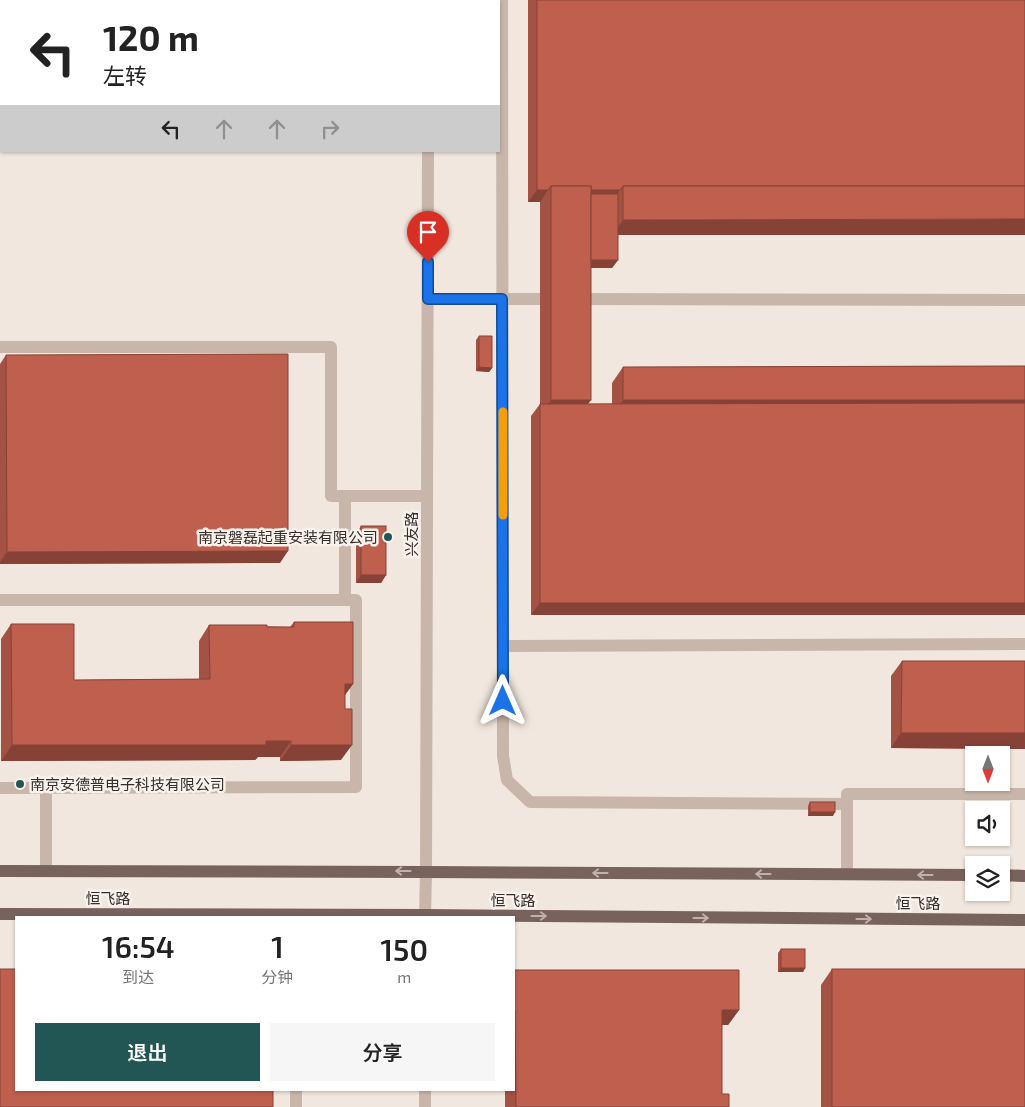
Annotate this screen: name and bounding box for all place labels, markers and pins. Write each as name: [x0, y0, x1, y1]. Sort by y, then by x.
pin: [407, 211, 449, 262]
place label: 南京磐磊起重安装有限公司: [198, 528, 378, 546]
marker: 南京磐磊起重安装有限公司: [382, 531, 394, 543]
place label: 南京安德普电子科技有限公司: [30, 775, 225, 793]
marker: 南京安德普电子科技有限公司: [14, 778, 26, 790]

